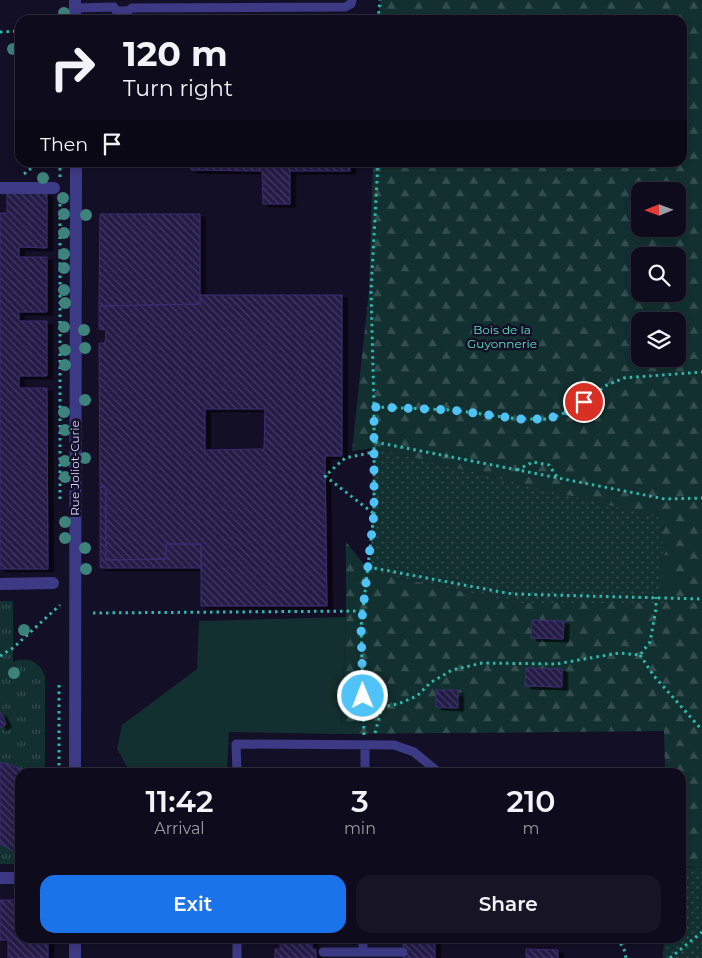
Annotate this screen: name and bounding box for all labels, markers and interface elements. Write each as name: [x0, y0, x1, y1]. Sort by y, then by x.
text: 120 m: [123, 32, 228, 75]
icon: right: [40, 35, 105, 100]
text: Turn right: [123, 75, 233, 102]
icon: arrive: [98, 130, 126, 158]
text: Then: [40, 133, 88, 156]
north arrow: [631, 182, 686, 238]
map controls: [631, 182, 686, 367]
button: search: [631, 247, 686, 302]
button: layers: [631, 312, 686, 367]
park label: Bois de la Guyonnerie: [467, 322, 537, 351]
pin: [563, 381, 605, 423]
icon: arrive: [570, 388, 598, 416]
street label: Rue Joliot-Curie: [67, 420, 82, 516]
position arrow: [336, 669, 388, 721]
text: 11:42: [145, 783, 213, 820]
text: 3: [351, 783, 369, 820]
text: 210: [506, 783, 556, 820]
text: Arrival: [154, 819, 205, 838]
text: min: [344, 819, 376, 838]
text: m: [522, 819, 539, 838]
button: Exit: [40, 875, 346, 933]
button: Share: [356, 875, 661, 933]

